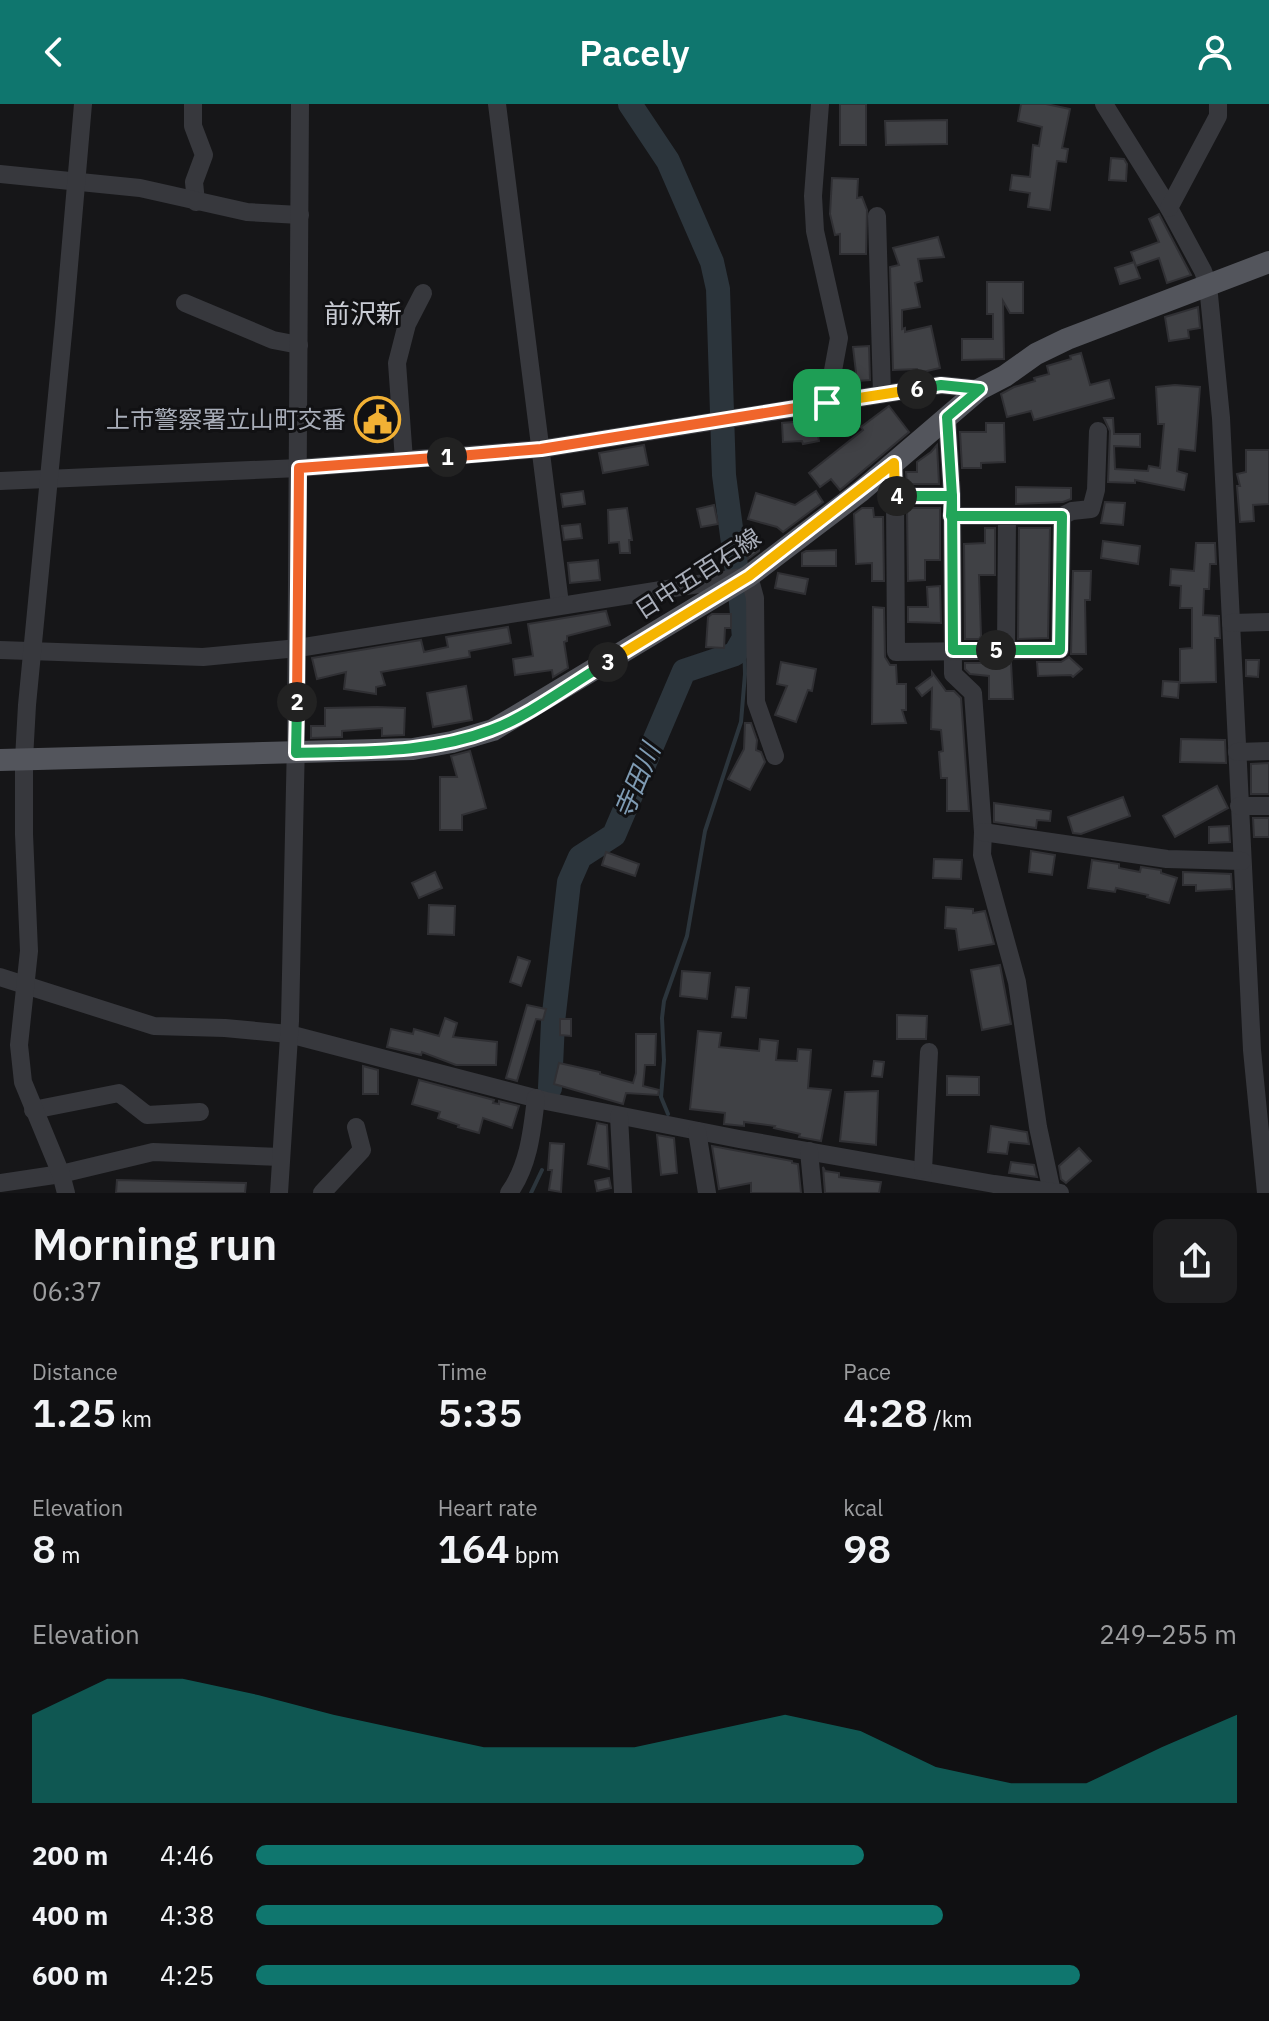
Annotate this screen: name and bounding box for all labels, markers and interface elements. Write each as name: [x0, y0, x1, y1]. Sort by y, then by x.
text: Pacely: [579, 29, 690, 76]
icon: back: [32, 30, 76, 74]
icon: person: [1193, 30, 1237, 74]
district label: 前沢新: [324, 296, 402, 330]
pin: [793, 369, 861, 437]
pin: 6: [897, 369, 937, 409]
text: 6: [910, 374, 924, 403]
icon: arrive: [805, 381, 849, 425]
public building icon: 上市警察署立山町交番: [353, 396, 401, 444]
place label: 上市警察署立山町交番: [106, 403, 346, 435]
pin: 1: [427, 437, 467, 477]
text: 1: [440, 442, 454, 471]
pin: 4: [877, 476, 917, 516]
text: 4: [890, 481, 904, 510]
street label: 日中五百石線: [628, 521, 767, 626]
pin: 5: [976, 630, 1016, 670]
text: 5: [989, 635, 1003, 664]
pin: 3: [588, 642, 628, 682]
text: 3: [601, 647, 615, 676]
pin: 2: [277, 682, 317, 722]
text: 2: [290, 687, 304, 716]
water label: 寺田川: [605, 735, 668, 823]
text: Morning run: [32, 1215, 277, 1272]
button: share: [1153, 1219, 1237, 1303]
text: 06:37: [32, 1274, 102, 1308]
text: Distance: [32, 1357, 118, 1386]
text: Time: [438, 1357, 487, 1386]
text: Pace: [843, 1357, 891, 1386]
text: 1.25: [32, 1386, 116, 1438]
text: 5:35: [438, 1386, 522, 1438]
text: 4:28: [843, 1386, 928, 1438]
text: km: [116, 1404, 152, 1433]
text: /km: [928, 1404, 973, 1433]
text: Elevation: [32, 1493, 123, 1522]
text: Heart rate: [438, 1493, 538, 1522]
text: kcal: [843, 1493, 883, 1522]
text: 8: [32, 1522, 56, 1574]
text: 164: [438, 1522, 510, 1574]
text: 98: [843, 1522, 891, 1574]
text: m: [56, 1540, 80, 1569]
text: bpm: [510, 1540, 560, 1569]
text: Elevation: [32, 1617, 140, 1651]
text: 249–255 m: [1099, 1617, 1237, 1651]
text: 200 m: [32, 1838, 108, 1872]
text: 4:46: [160, 1838, 214, 1872]
text: 400 m: [32, 1898, 108, 1932]
text: 4:38: [160, 1898, 214, 1932]
text: 600 m: [32, 1958, 108, 1992]
text: 4:25: [160, 1958, 214, 1992]

